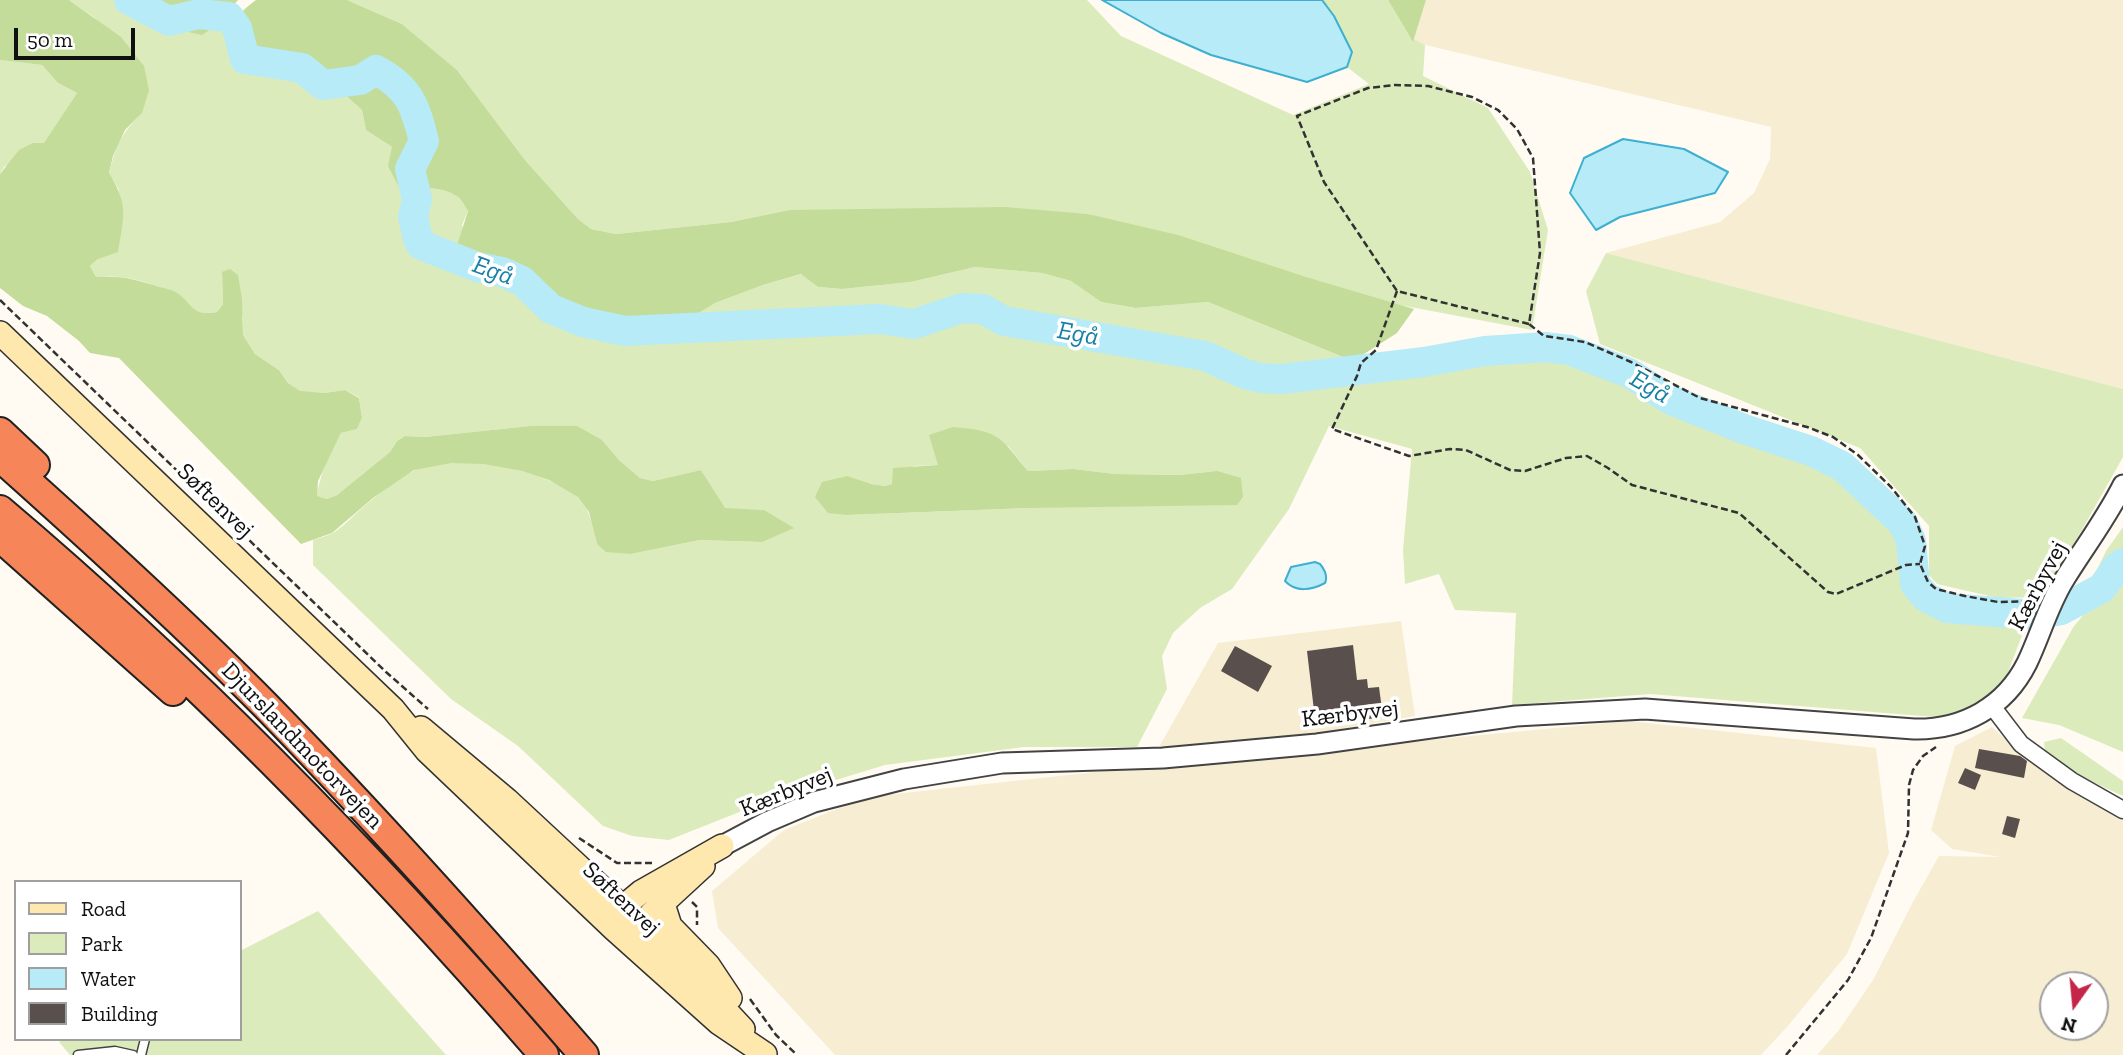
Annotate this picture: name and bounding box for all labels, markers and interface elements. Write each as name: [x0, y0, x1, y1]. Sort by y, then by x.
scale bar: [18, 14, 138, 58]
text: 50 m: [27, 27, 73, 52]
water label: Egå: [468, 249, 518, 293]
water label: Egå: [1055, 315, 1101, 353]
water label: Egå: [1624, 363, 1676, 411]
street label: Søftenvej: [171, 458, 259, 544]
street label: Kærbyvej: [2002, 536, 2074, 636]
street label: Djurslandmotorvejen: [215, 657, 389, 835]
street label: Kærbyvej: [1300, 694, 1400, 734]
street label: Kærbyvej: [735, 760, 837, 824]
street label: Søftenvej: [576, 856, 666, 942]
legend: [14, 880, 242, 1041]
text: Road: [81, 896, 126, 921]
text: Park: [81, 931, 123, 956]
text: Water: [81, 966, 136, 991]
north arrow: [2039, 971, 2109, 1041]
text: Building: [81, 1001, 158, 1026]
text: N: [2059, 1012, 2079, 1038]

